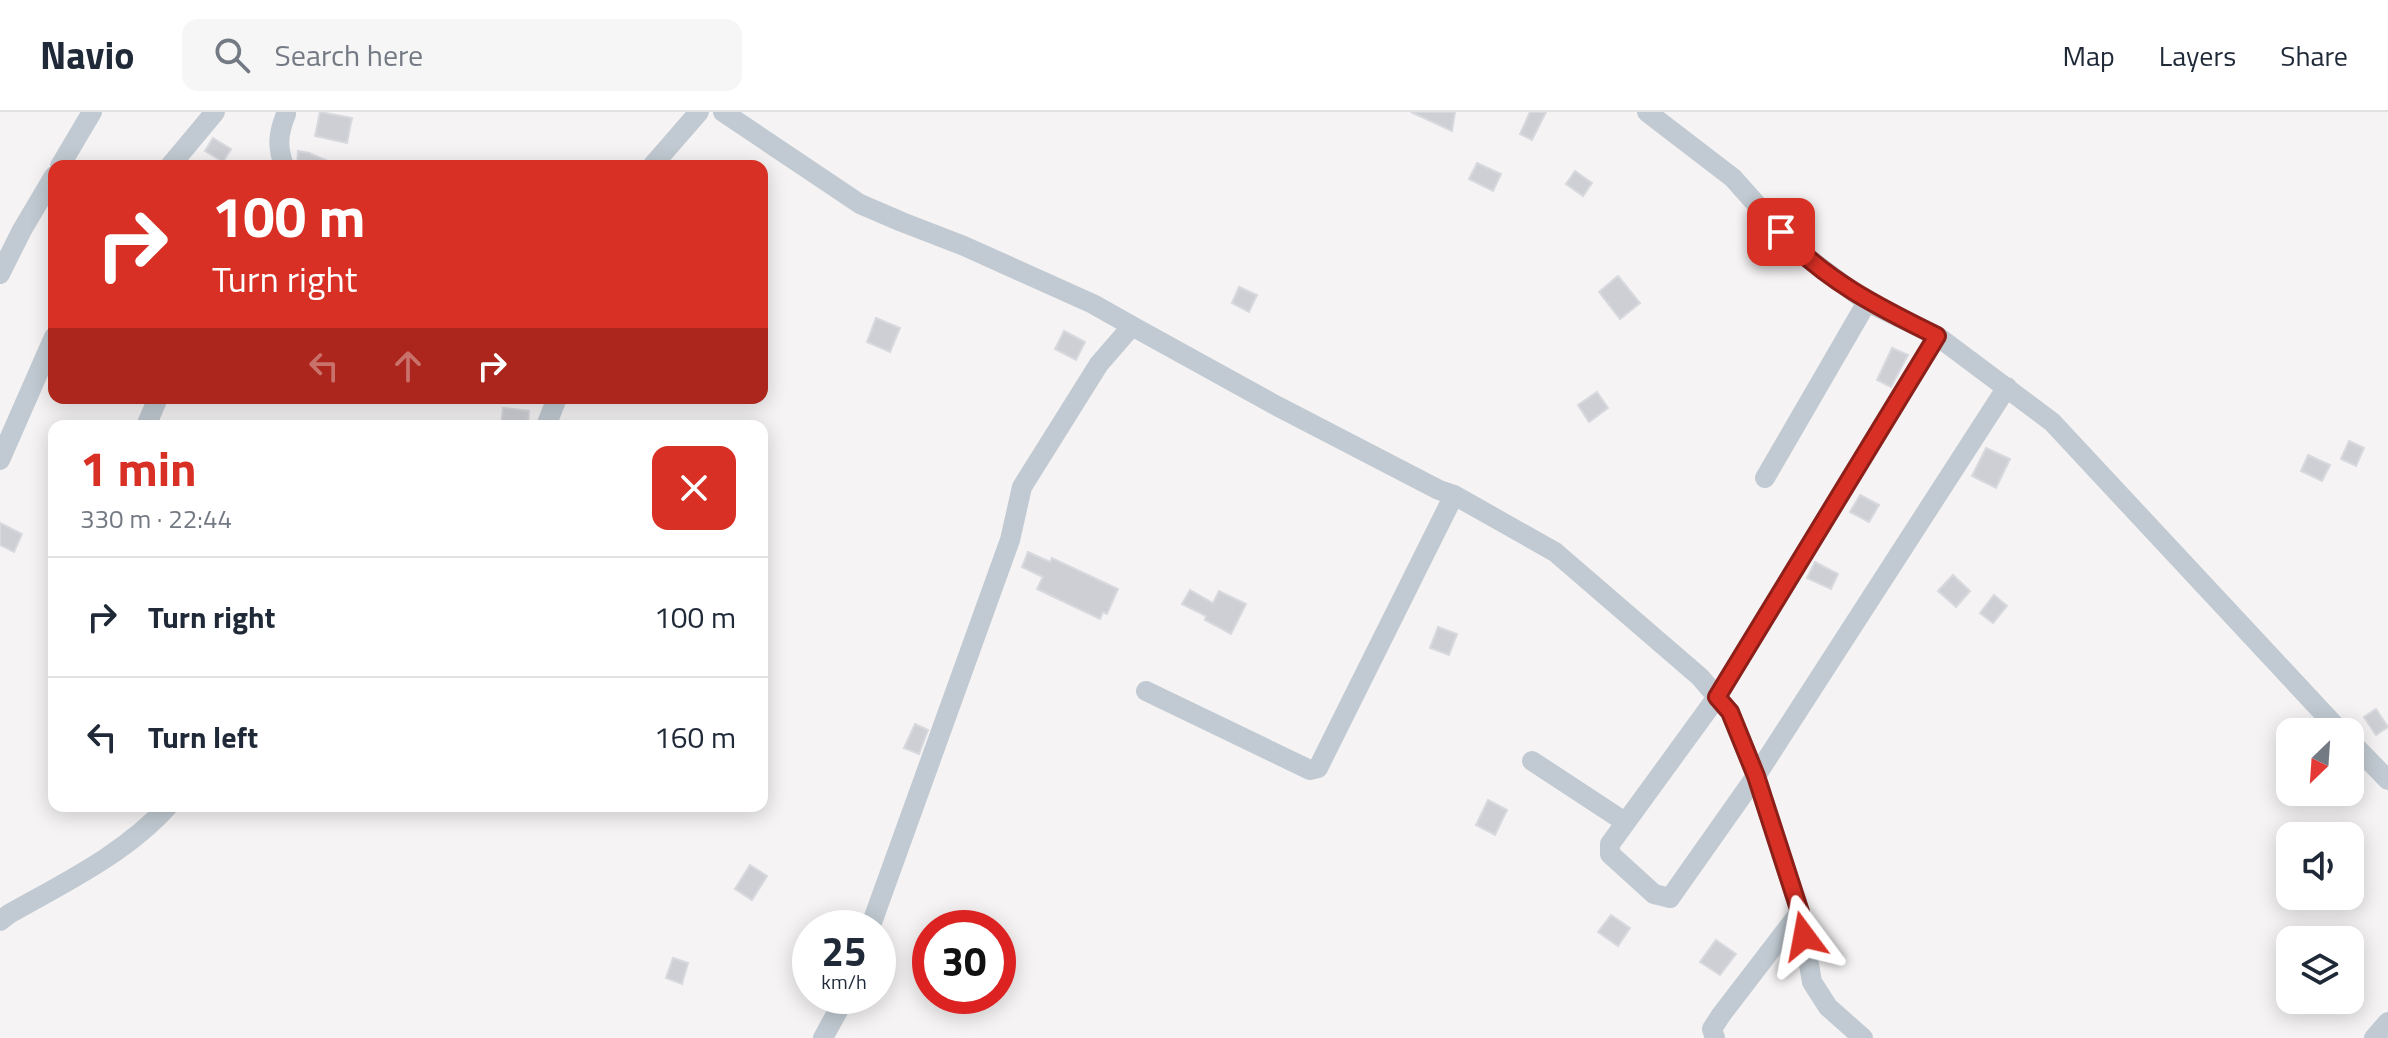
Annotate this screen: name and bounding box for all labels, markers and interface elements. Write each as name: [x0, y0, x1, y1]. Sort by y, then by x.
search box: [182, 19, 742, 91]
text: Navio: [40, 26, 134, 84]
text: Search here: [274, 32, 423, 78]
icon: search: [210, 33, 254, 77]
text: Map: [2062, 34, 2115, 77]
text: Layers: [2159, 34, 2236, 77]
text: Share: [2280, 34, 2348, 77]
text: 100 m: [212, 174, 365, 259]
icon: right: [80, 192, 184, 296]
pin: [1747, 198, 1815, 266]
icon: arrive: [1759, 210, 1803, 254]
text: Turn right: [212, 251, 357, 306]
icon: left: [302, 344, 346, 388]
icon: ahead: [386, 344, 430, 388]
icon: right: [470, 344, 514, 388]
text: 1 min: [80, 432, 197, 505]
button: close: [652, 446, 736, 530]
text: 330 m · 22:44: [80, 499, 232, 538]
text: Turn right: [148, 594, 276, 640]
text: 100 m: [654, 594, 736, 640]
icon: right: [80, 595, 124, 639]
text: Turn left: [148, 714, 258, 760]
text: 160 m: [654, 714, 736, 760]
icon: left: [80, 715, 124, 759]
north arrow: [2276, 718, 2364, 806]
map controls: [2276, 718, 2364, 1014]
button: sound: [2276, 822, 2364, 910]
position arrow: [1762, 894, 1846, 978]
speed limit sign: 30: [912, 910, 1016, 1014]
text: 25: [822, 921, 866, 982]
button: layers: [2276, 926, 2364, 1014]
text: km/h: [821, 966, 867, 997]

